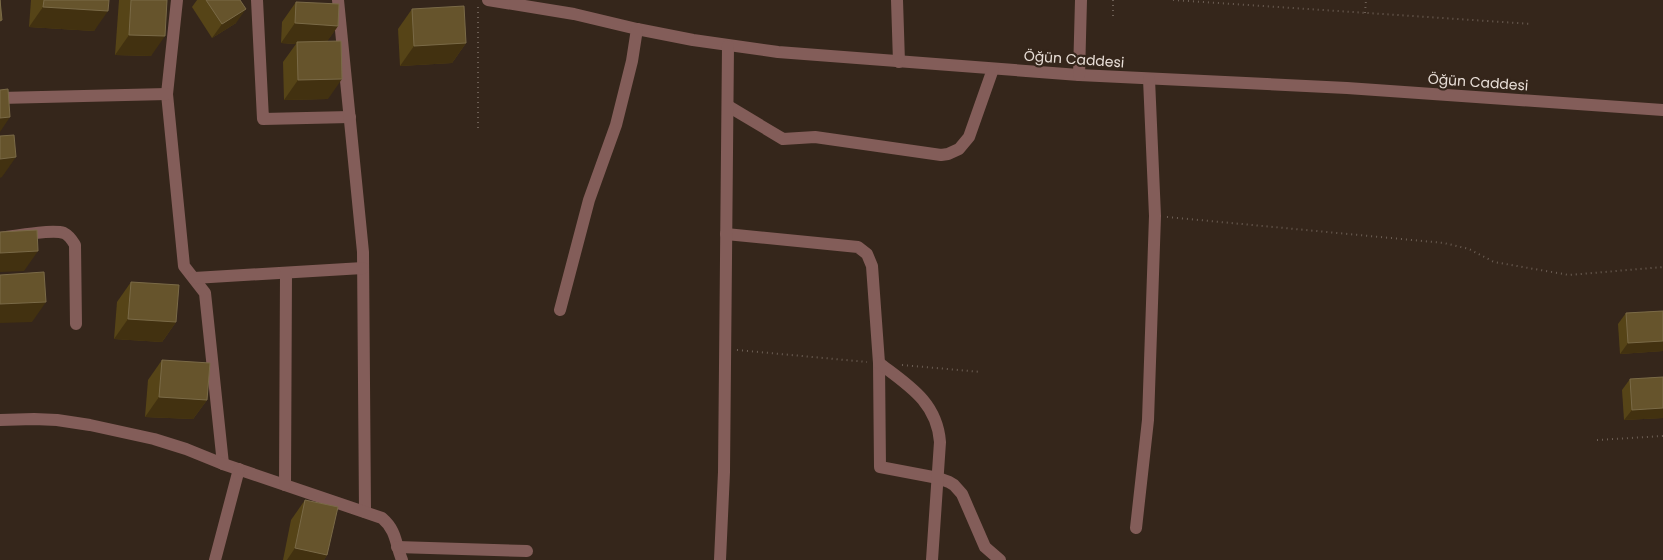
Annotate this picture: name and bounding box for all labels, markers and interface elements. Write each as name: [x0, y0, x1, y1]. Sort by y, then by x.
street label: Öğün Caddesi: [1023, 46, 1125, 72]
street label: Öğün Caddesi: [1427, 69, 1529, 95]

